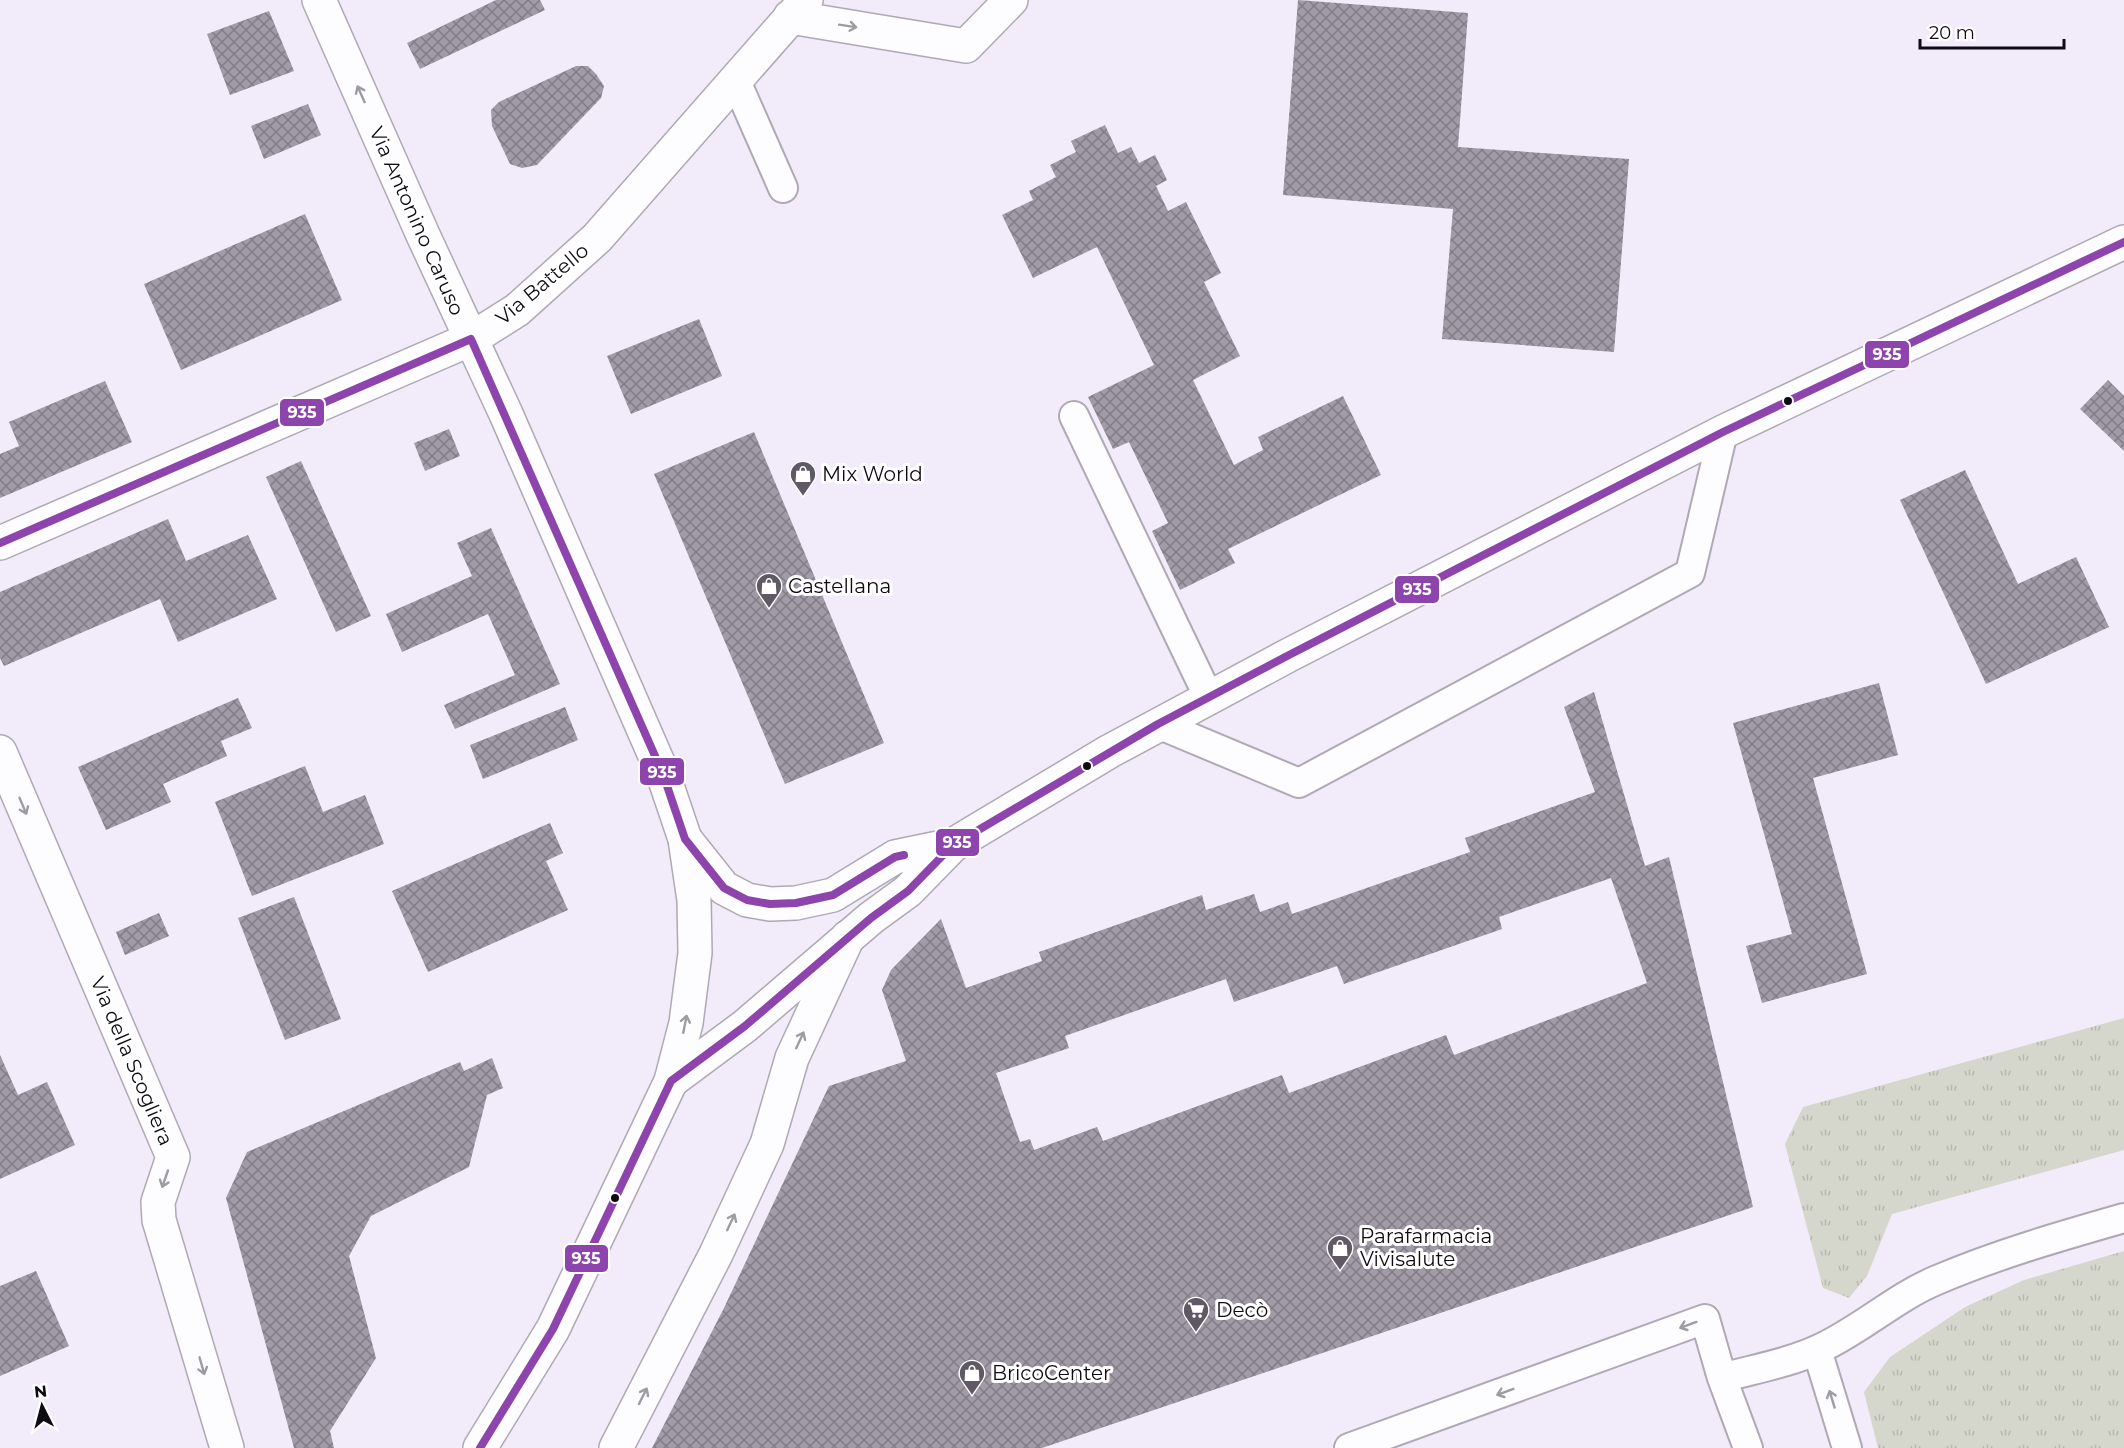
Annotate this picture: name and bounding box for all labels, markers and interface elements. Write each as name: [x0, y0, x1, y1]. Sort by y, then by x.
scale bar: [1920, 12, 2064, 50]
one-way arrow: [838, 21, 857, 32]
text: 20 m: [1929, 22, 1975, 44]
one-way arrow: [354, 86, 366, 104]
street label: Via Antonino Caruso: [365, 123, 469, 319]
street label: Via Battello: [491, 238, 593, 330]
line badge: 935: [1864, 340, 1910, 369]
text: 935: [1873, 345, 1902, 364]
unlabelled marker: [1782, 395, 1794, 407]
line badge: 935: [279, 398, 325, 427]
text: 935: [288, 403, 317, 422]
shop icon: Mix World: [788, 459, 818, 497]
place label: Mix World: [822, 462, 923, 486]
shop icon: Castellana: [754, 571, 784, 609]
place label: Castellana: [788, 574, 891, 598]
line badge: 935: [1394, 575, 1440, 604]
text: 935: [1403, 580, 1432, 599]
line badge: 935: [639, 757, 685, 786]
unlabelled marker: [1081, 760, 1093, 772]
text: 935: [648, 763, 677, 782]
one-way arrow: [18, 796, 29, 814]
line badge: 935: [935, 828, 980, 857]
text: 935: [943, 833, 972, 852]
street label: Via della Scogliera: [86, 973, 178, 1149]
one-way arrow: [680, 1015, 691, 1035]
one-way arrow: [795, 1032, 807, 1050]
one-way arrow: [159, 1169, 170, 1188]
unlabelled marker: [609, 1192, 621, 1204]
one-way arrow: [725, 1213, 737, 1231]
place label: Parafarmacia Vivisalute: [1360, 1224, 1492, 1271]
shop icon: Parafarmacia Vivisalute: [1325, 1233, 1355, 1271]
line badge: 935: [564, 1244, 609, 1273]
text: 935: [572, 1249, 601, 1268]
supermarket icon: Decò: [1181, 1295, 1211, 1333]
place label: Decò: [1216, 1298, 1268, 1322]
one-way arrow: [1679, 1321, 1698, 1332]
one-way arrow: [197, 1356, 208, 1375]
shop icon: BricoCenter: [957, 1358, 987, 1396]
place label: BricoCenter: [992, 1361, 1111, 1385]
north arrow: [12, 1376, 72, 1436]
text: N: [33, 1381, 48, 1402]
one-way arrow: [1496, 1387, 1515, 1398]
one-way arrow: [637, 1388, 649, 1405]
one-way arrow: [1826, 1390, 1837, 1409]

